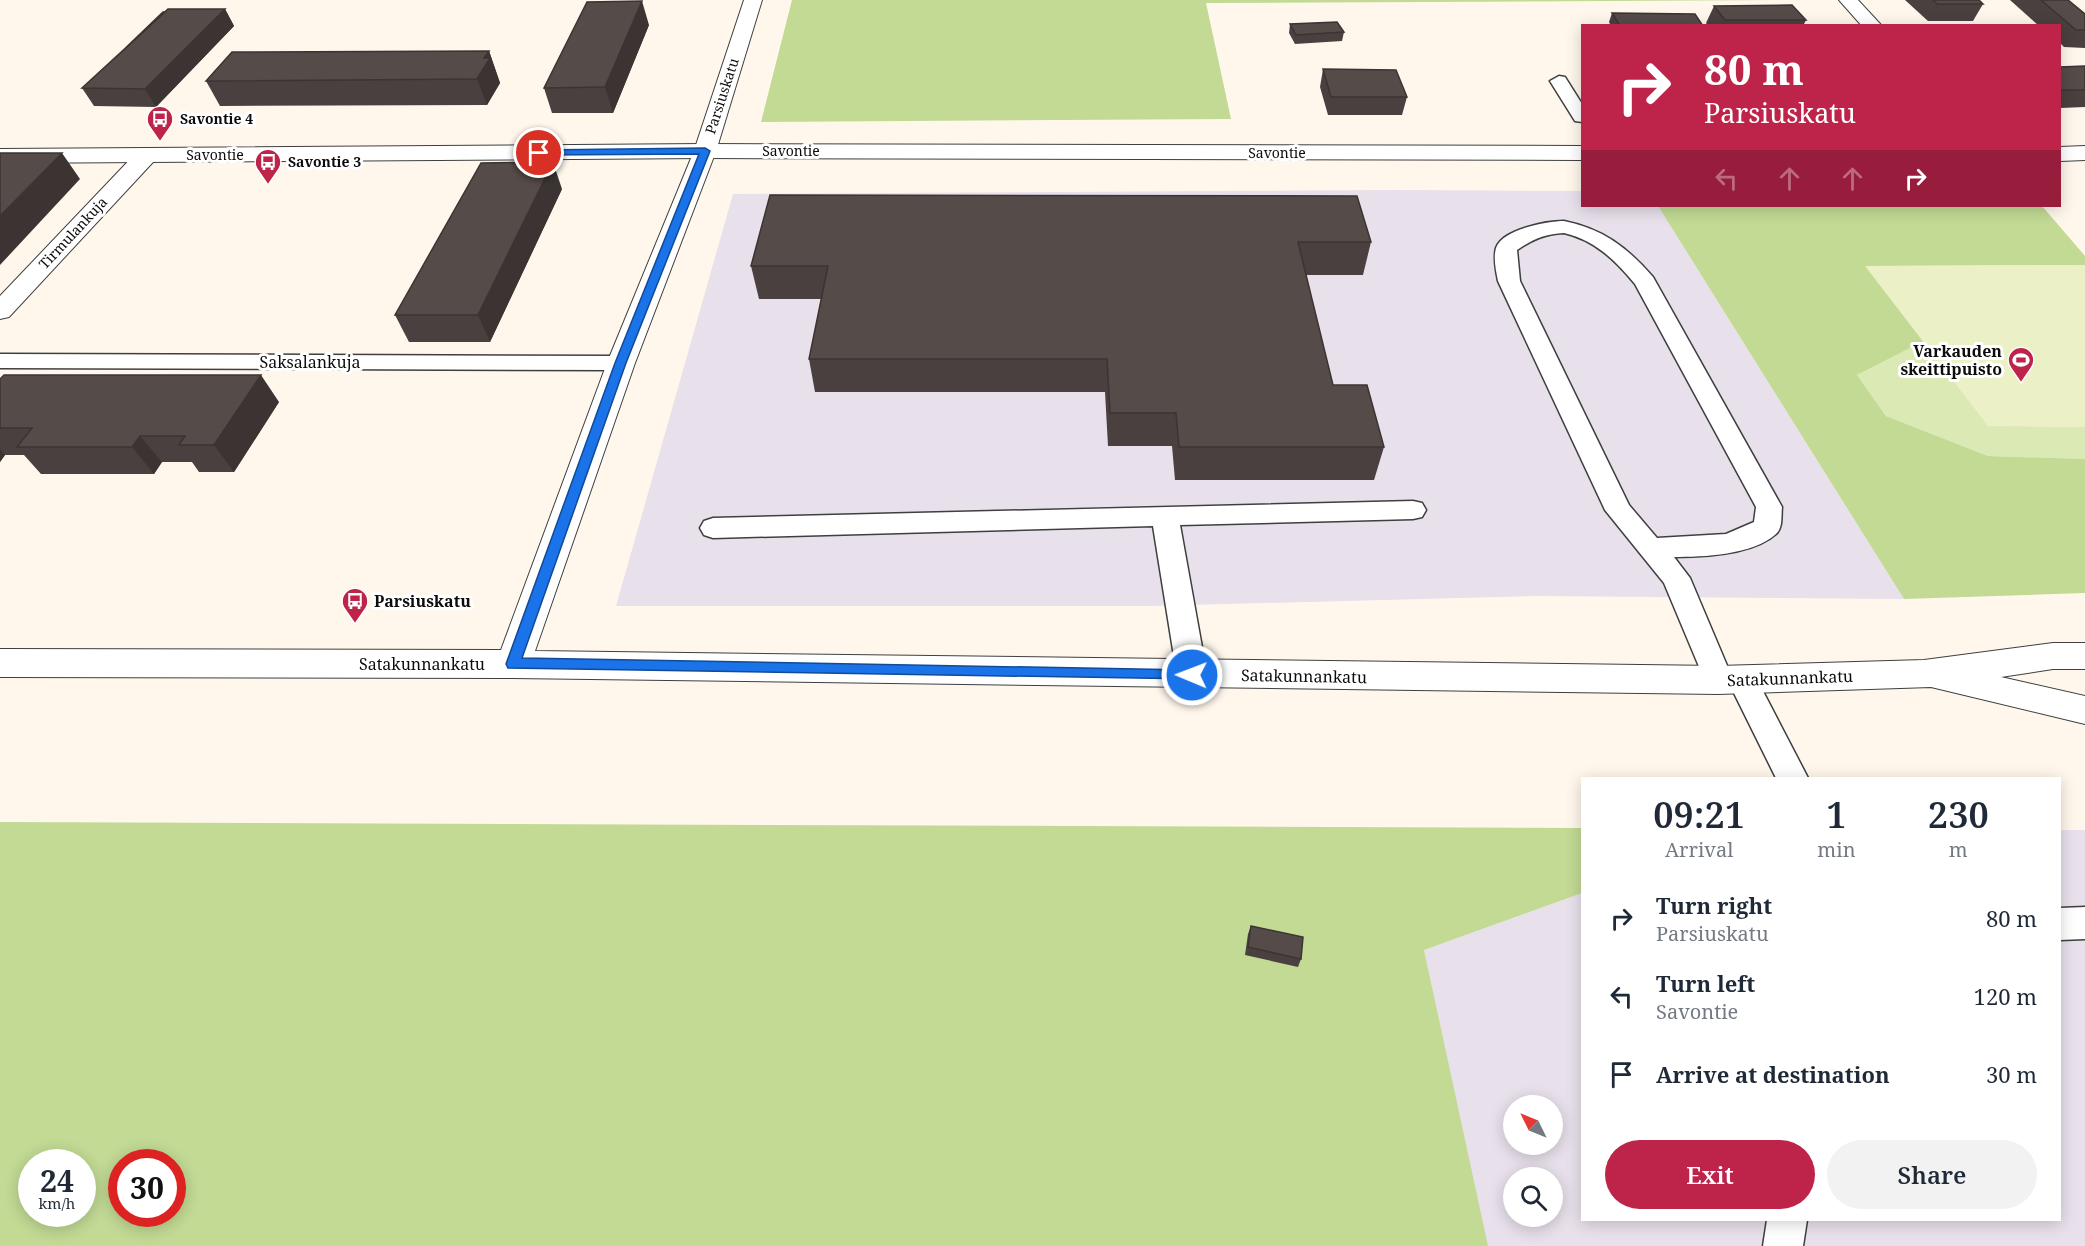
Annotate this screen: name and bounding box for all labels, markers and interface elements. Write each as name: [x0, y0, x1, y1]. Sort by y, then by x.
text: 80 m: [1704, 40, 1804, 97]
icon: right: [1605, 48, 1683, 126]
street label: Parsiuskatu: [700, 55, 743, 136]
text: Parsiuskatu: [1704, 94, 1856, 131]
bus stop icon: Savontie 4: [145, 104, 175, 142]
place label: Savontie 4: [180, 109, 253, 128]
pin: [513, 127, 564, 178]
icon: arrive: [522, 136, 555, 169]
street label: Savontie: [762, 141, 820, 160]
street label: Savontie: [1248, 143, 1306, 162]
street label: Savontie: [186, 145, 244, 164]
bus stop icon: Savontie 3: [253, 147, 283, 185]
place label: Savontie 3: [288, 152, 361, 171]
icon: left: [1710, 162, 1743, 195]
icon: ahead: [1773, 162, 1806, 195]
icon: ahead: [1836, 162, 1869, 195]
icon: right: [1899, 162, 1932, 195]
street label: Tirmulankuja: [34, 192, 111, 273]
place label: Varkauden skeittipuisto: [1900, 340, 2002, 380]
sports icon: Varkauden skeittipuisto: [2006, 345, 2036, 383]
street label: Saksalankuja: [260, 351, 360, 373]
bus stop icon: Parsiuskatu: [340, 586, 370, 624]
place label: Parsiuskatu: [374, 590, 471, 612]
position arrow: [1160, 643, 1224, 707]
street label: Satakunnankatu: [359, 653, 485, 675]
street label: Satakunnankatu: [1241, 664, 1367, 688]
street label: Satakunnankatu: [1727, 665, 1853, 691]
text: 09:21: [1653, 790, 1745, 839]
text: 1: [1826, 790, 1847, 839]
text: 230: [1928, 790, 1989, 839]
text: Arrival: [1665, 836, 1733, 863]
text: min: [1817, 836, 1856, 863]
text: m: [1949, 836, 1968, 863]
text: Turn right: [1656, 890, 1772, 920]
icon: right: [1605, 902, 1638, 935]
text: 80 m: [1986, 903, 2037, 933]
text: Parsiuskatu: [1656, 920, 1769, 947]
text: Turn left: [1656, 968, 1755, 998]
icon: left: [1605, 980, 1638, 1013]
text: 120 m: [1974, 981, 2037, 1011]
text: Savontie: [1656, 998, 1738, 1025]
icon: arrive: [1605, 1058, 1638, 1091]
text: Arrive at destination: [1656, 1059, 1890, 1089]
text: 30 m: [1986, 1059, 2037, 1089]
north arrow: [1503, 1095, 1563, 1155]
map controls: [1503, 1095, 1563, 1227]
button: Exit: [1605, 1140, 1815, 1209]
button: Share: [1827, 1140, 2037, 1209]
speed limit sign: 30: [108, 1149, 186, 1227]
text: 24: [40, 1160, 74, 1201]
button: search: [1503, 1167, 1563, 1227]
text: km/h: [39, 1193, 75, 1213]

